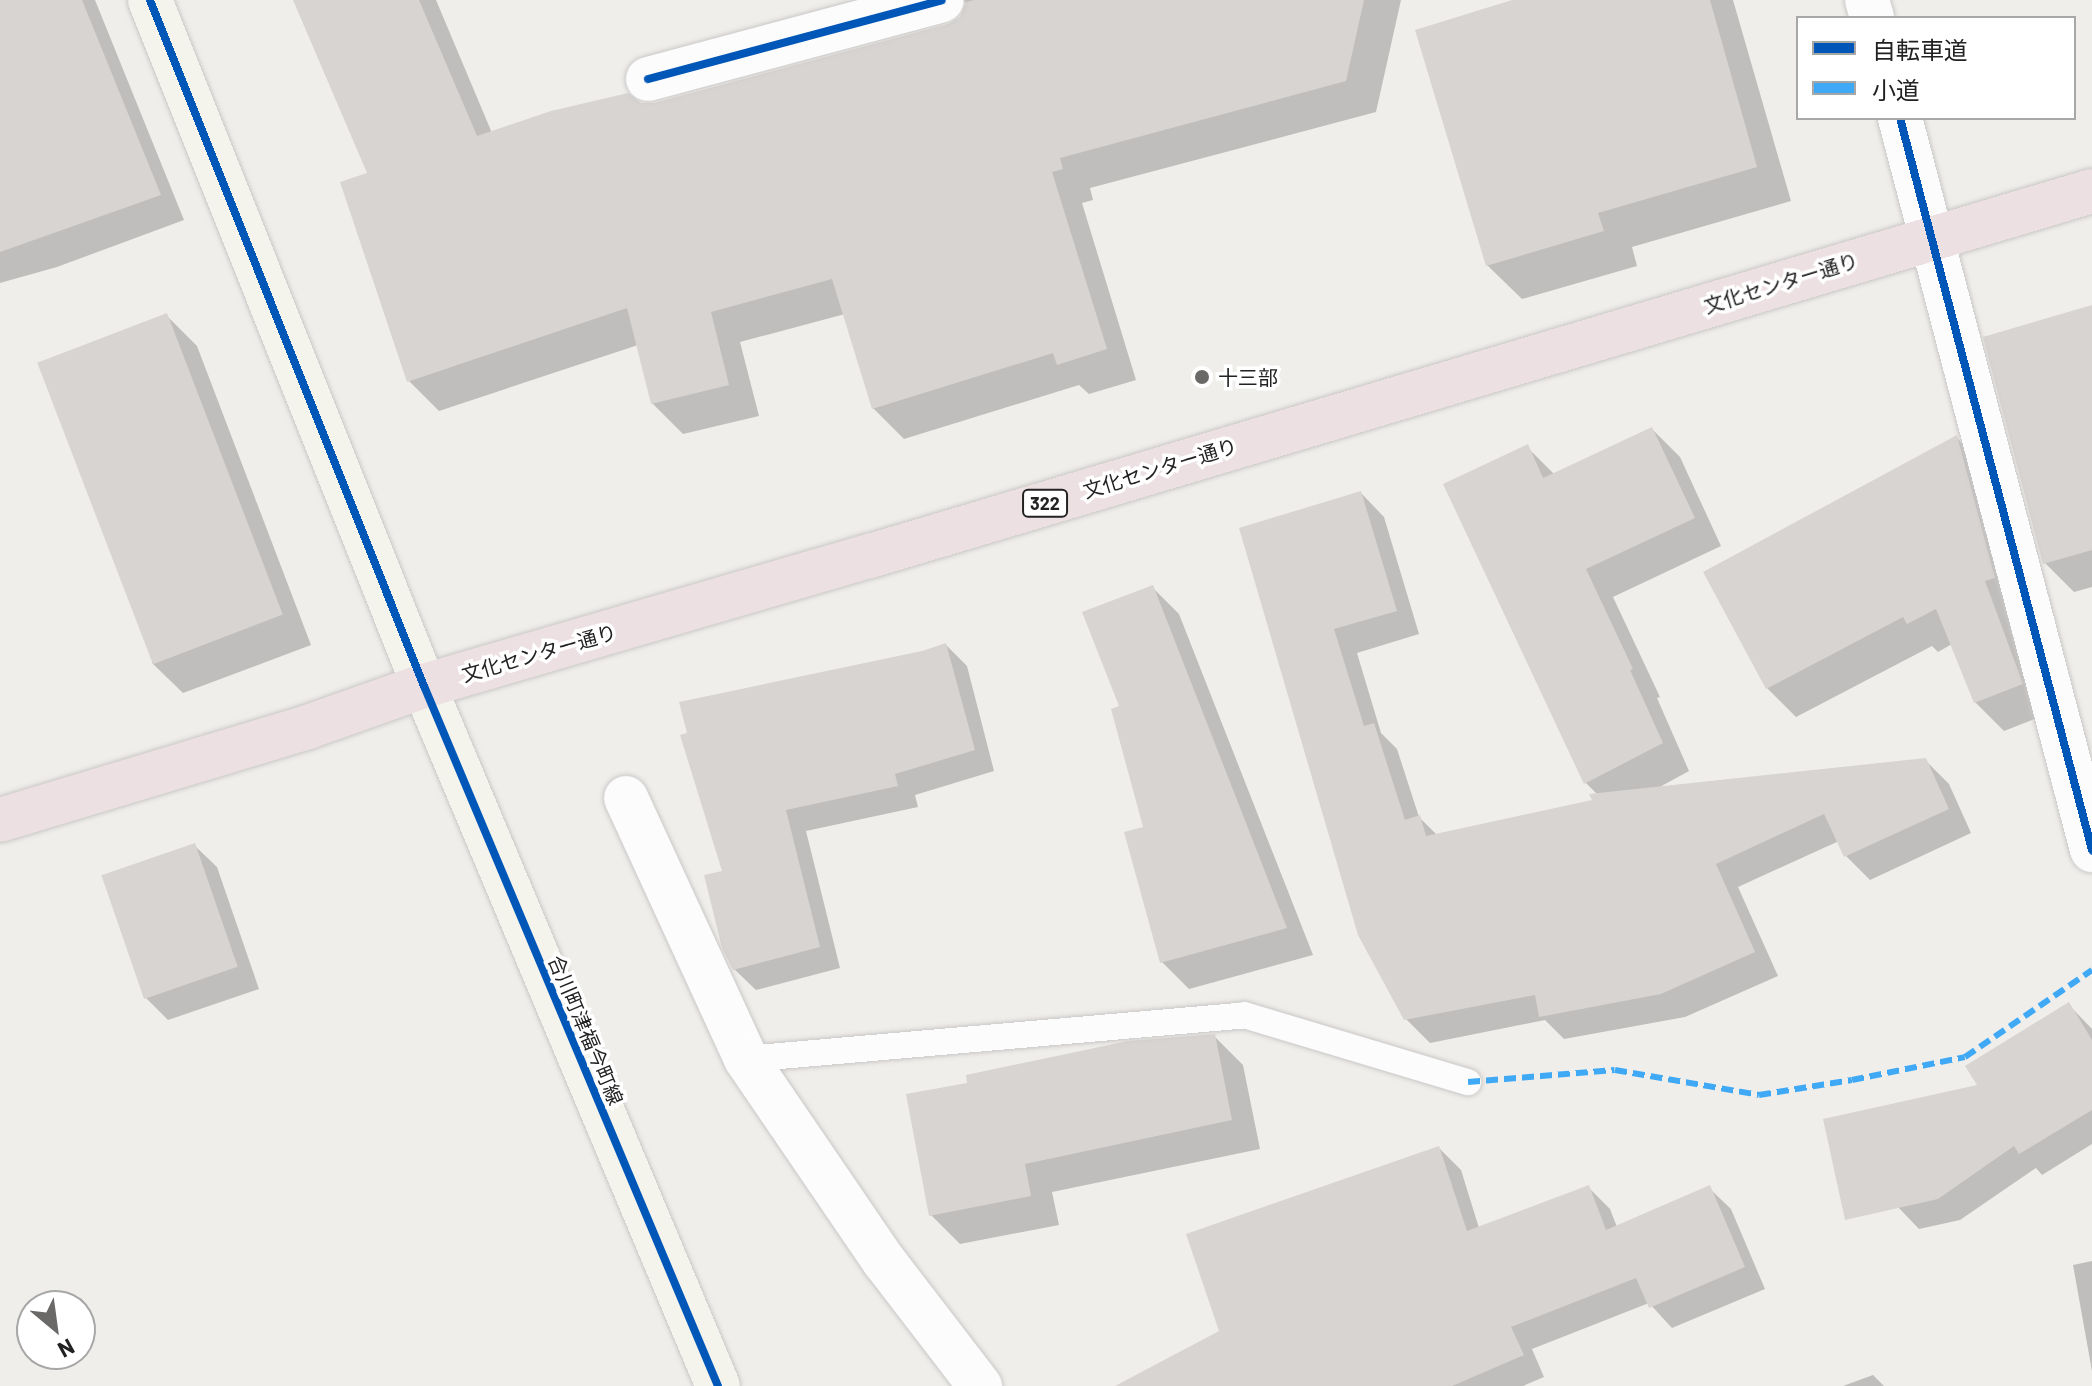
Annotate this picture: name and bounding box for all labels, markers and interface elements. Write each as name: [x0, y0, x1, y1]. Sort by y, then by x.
legend: [1796, 16, 2076, 120]
text: 自転車道: [1872, 35, 1968, 64]
text: 小道: [1872, 75, 1920, 104]
street label: 文化センター通り: [1701, 248, 1861, 318]
place label: 十三部: [1218, 365, 1278, 389]
marker: 十三部: [1193, 368, 1211, 386]
street label: 文化センター通り: [1080, 433, 1240, 503]
road number: 322: [1021, 489, 1069, 517]
street label: 文化センター通り: [459, 619, 619, 687]
street label: 合川町津福今町線: [544, 952, 628, 1108]
north arrow: [16, 1290, 96, 1370]
text: N: [54, 1334, 79, 1364]

